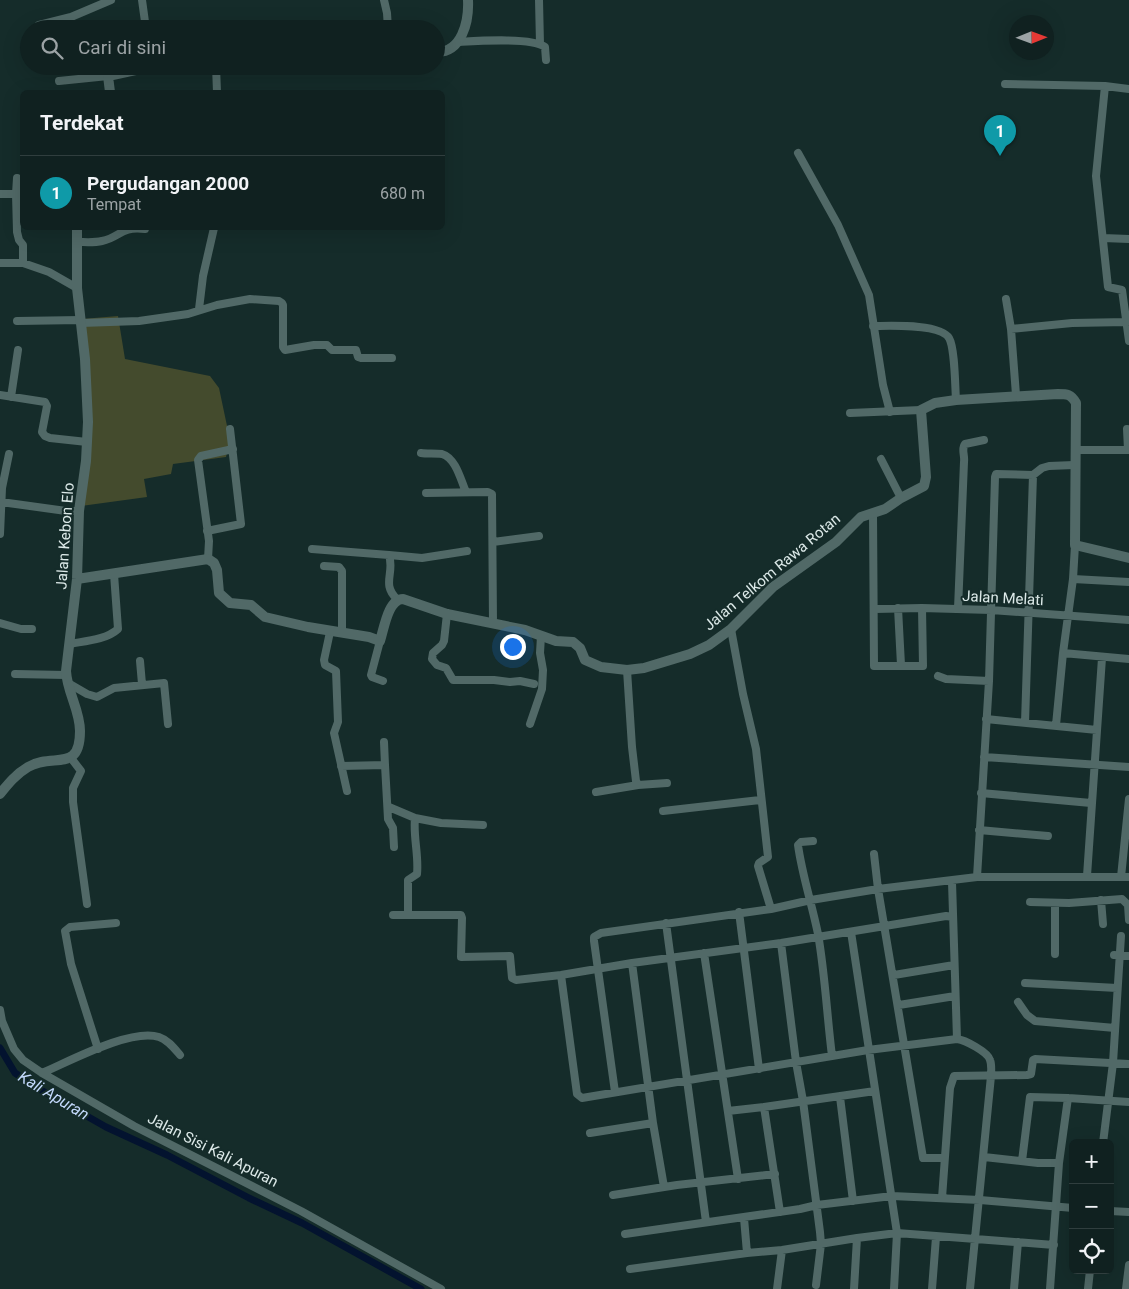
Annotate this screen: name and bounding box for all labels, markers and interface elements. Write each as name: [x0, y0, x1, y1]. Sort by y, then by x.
north arrow: [1009, 15, 1054, 60]
search box: [20, 20, 445, 75]
icon: search: [38, 34, 66, 62]
text: Cari di sini: [78, 36, 166, 59]
text: Terdekat: [40, 111, 124, 135]
pin: 1: [984, 115, 1016, 156]
text: Pergudangan 2000: [87, 172, 249, 195]
text: 1: [51, 184, 61, 203]
text: 680 m: [380, 184, 425, 203]
text: Tempat: [87, 195, 141, 214]
street label: Jalan Kebon Elo: [52, 482, 78, 590]
street label: Jalan Telkom Rawa Rotan: [700, 510, 844, 634]
street label: Jalan Melati: [962, 587, 1044, 609]
your location: [500, 634, 526, 660]
water label: Kali Apuran: [15, 1067, 93, 1124]
street label: Jalan Sisi Kali Apuran: [145, 1109, 281, 1191]
map controls: [1069, 1139, 1114, 1274]
button: +: [1069, 1139, 1114, 1184]
button: −: [1069, 1184, 1114, 1229]
button: locate: [1069, 1229, 1114, 1274]

